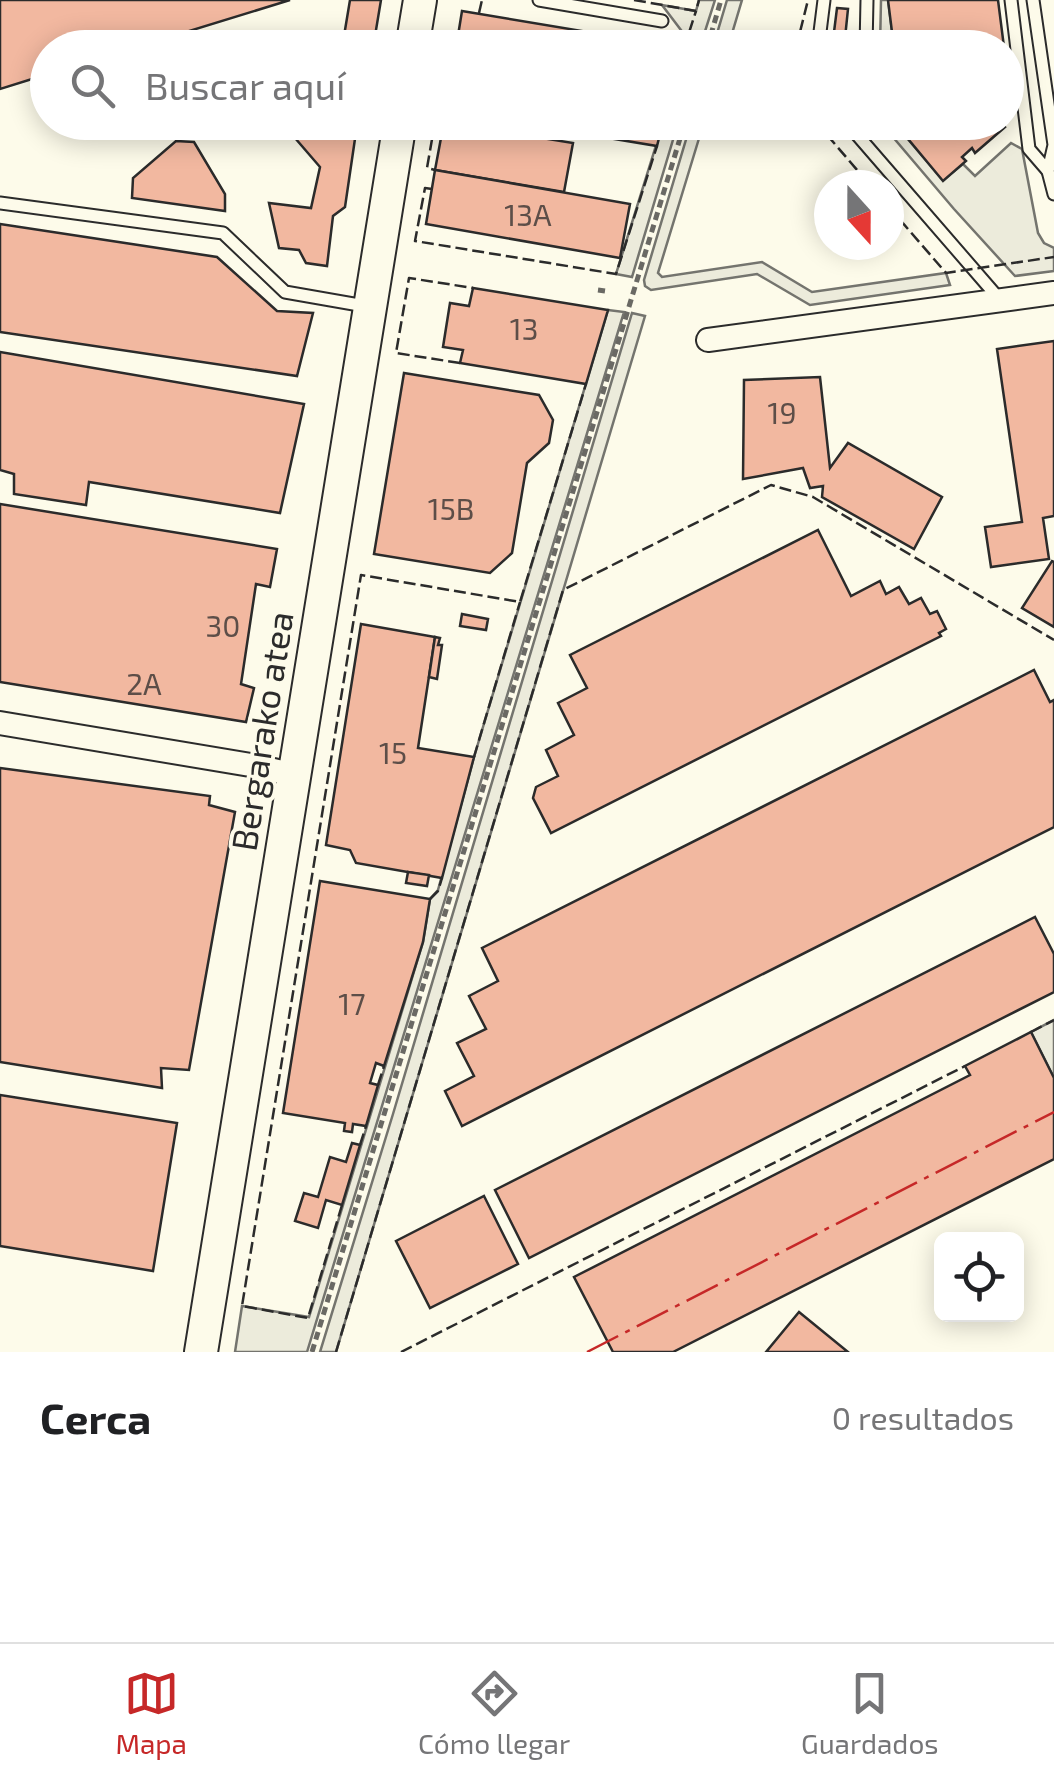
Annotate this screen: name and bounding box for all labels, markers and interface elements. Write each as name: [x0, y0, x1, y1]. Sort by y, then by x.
search box: [30, 30, 1024, 140]
icon: search: [65, 58, 120, 113]
text: Buscar aquí: [145, 62, 346, 108]
north arrow: [814, 170, 904, 260]
house number: 13A: [504, 196, 552, 232]
house number: 13: [510, 310, 538, 346]
house number: 19: [767, 394, 797, 430]
house number: 15B: [428, 490, 474, 526]
house number: 30: [206, 607, 240, 643]
street label: Bergarako atea: [221, 608, 301, 854]
house number: 2A: [126, 665, 162, 701]
house number: 15: [379, 734, 407, 770]
house number: 17: [338, 985, 366, 1021]
map controls: [934, 1232, 1024, 1322]
button: locate: [934, 1232, 1024, 1322]
text: Cerca: [40, 1392, 151, 1442]
text: 0 resultados: [832, 1398, 1014, 1436]
tab: Mapa: [115, 1666, 187, 1760]
tab: Cómo llegar: [418, 1666, 570, 1760]
tab: Guardados: [801, 1666, 939, 1760]

